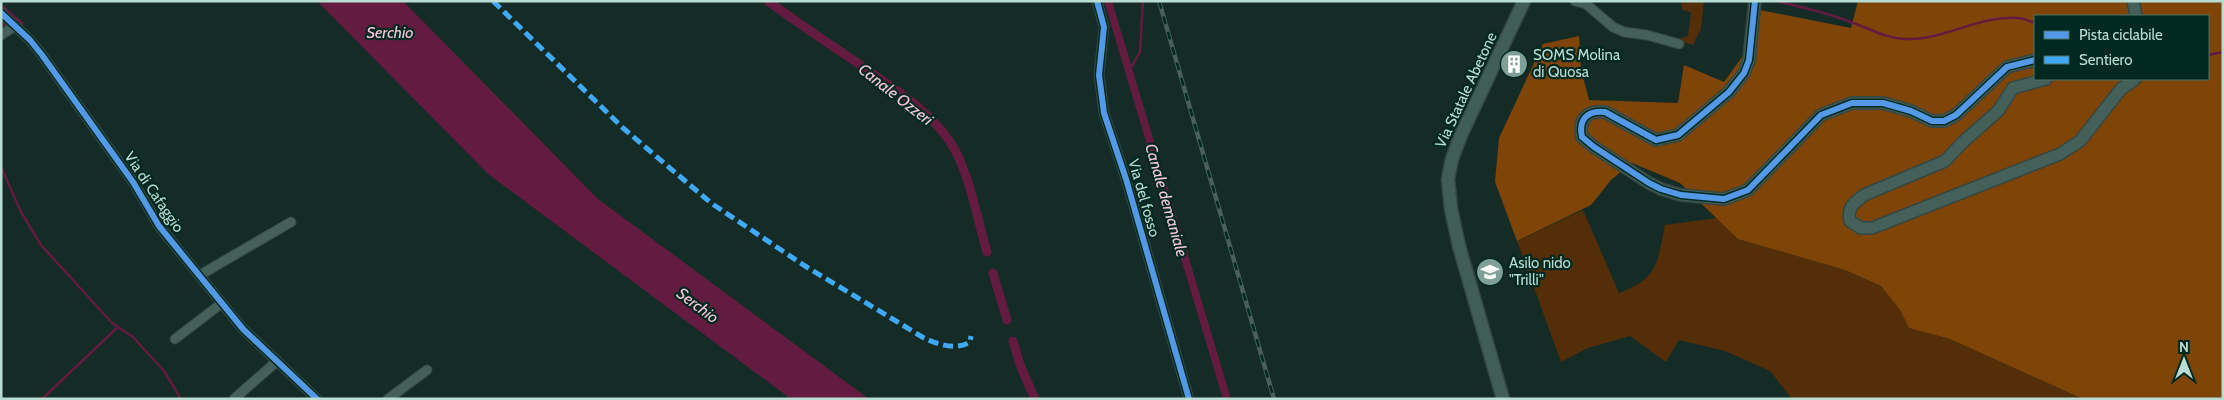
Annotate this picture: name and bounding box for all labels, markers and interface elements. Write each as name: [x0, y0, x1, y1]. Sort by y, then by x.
legend: [2034, 15, 2209, 80]
water label: Serchio: [366, 23, 414, 42]
text: Pista ciclabile: [2079, 26, 2163, 44]
street label: Via Statale Abetone: [1431, 29, 1501, 151]
place label: SOMS Molina di Quosa: [1533, 46, 1621, 81]
building icon: SOMS Molina di Quosa: [1499, 49, 1529, 79]
text: Sentiero: [2079, 51, 2132, 69]
water label: Canale Ozzeri: [855, 59, 937, 130]
water label: Canale demaniale: [1141, 141, 1192, 259]
street label: Via di Cafaggio: [120, 148, 188, 236]
street label: Via del fosso: [1124, 157, 1164, 239]
place label: Asilo nido "Trilli": [1509, 254, 1571, 289]
school or university icon: Asilo nido "Trilli": [1475, 257, 1505, 287]
water label: Serchio: [673, 284, 722, 327]
north arrow: [2159, 335, 2209, 385]
text: N: [2179, 338, 2189, 356]

